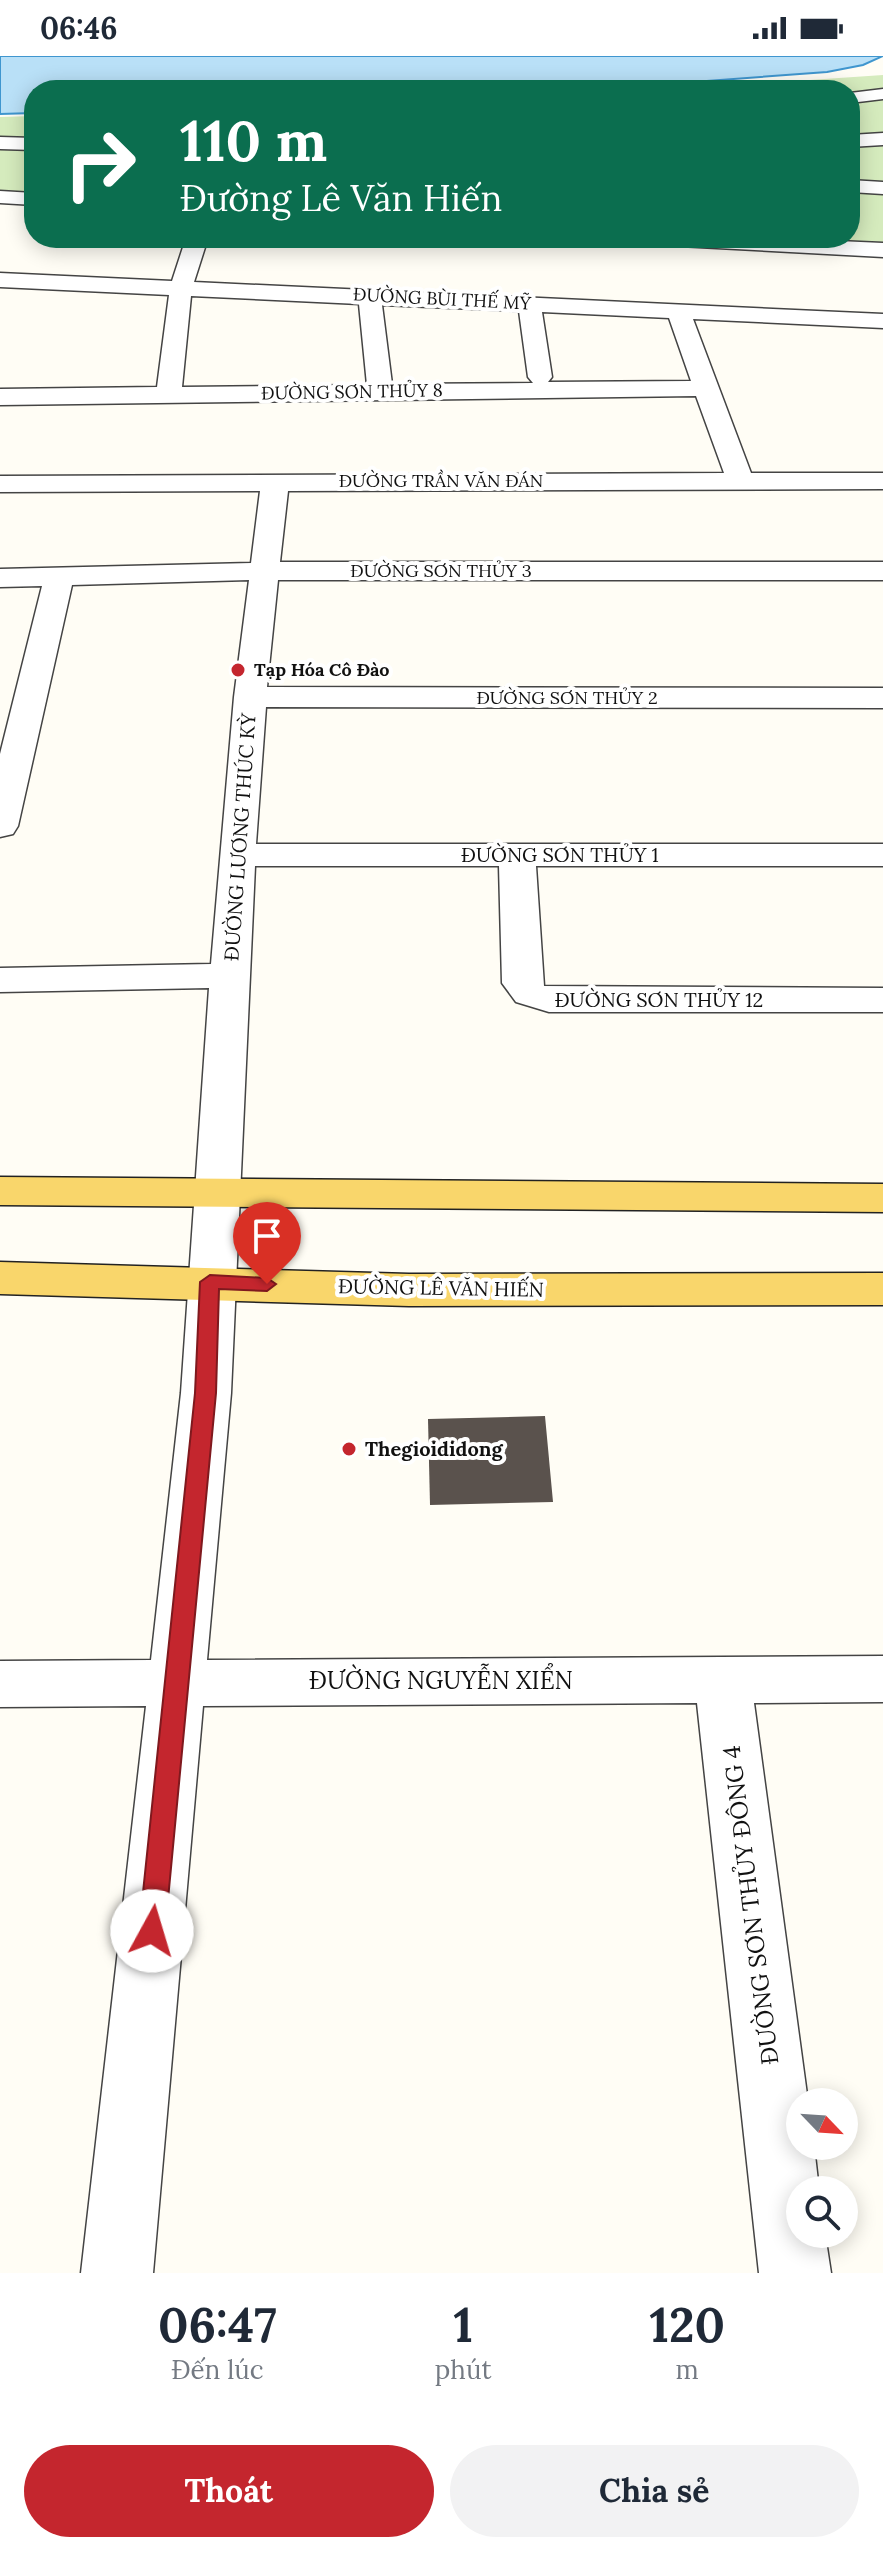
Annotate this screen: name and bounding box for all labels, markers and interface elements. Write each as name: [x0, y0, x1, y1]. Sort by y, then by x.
text: 06:46: [40, 9, 118, 47]
text: 110 m: [180, 105, 327, 176]
icon: right: [48, 112, 152, 216]
text: Đường Lê Văn Hiến: [180, 175, 502, 221]
street label: ĐƯỜNG BÙI THẾ MỸ: [352, 282, 532, 315]
street label: ĐƯỜNG SƠN THỦY 8: [261, 378, 443, 405]
street label: ĐƯỜNG TRẦN VĂN ĐÁN: [339, 469, 543, 492]
street label: ĐƯỜNG SƠN THỦY 3: [350, 559, 532, 582]
place label: Tạp Hóa Cô Đào: [254, 658, 390, 681]
marker: Tạp Hóa Cô Đào: [229, 661, 247, 679]
street label: ĐƯỜNG SƠN THỦY 2: [476, 686, 658, 709]
street label: ĐƯỜNG LƯƠNG THÚC KỲ: [218, 712, 261, 962]
street label: ĐƯỜNG SƠN THỦY 1: [461, 842, 659, 867]
street label: ĐƯỜNG SƠN THỦY 12: [555, 987, 763, 1012]
pin: [233, 1202, 301, 1284]
icon: arrive: [245, 1214, 289, 1258]
street label: ĐƯỜNG LÊ VĂN HIẾN: [338, 1272, 544, 1302]
place label: Thegioididong: [365, 1436, 504, 1461]
marker: Thegioididong: [340, 1440, 358, 1458]
street label: ĐƯỜNG NGUYỄN XIỂN: [309, 1663, 573, 1696]
street label: ĐƯỜNG SƠN THỦY ĐÔNG 4: [715, 1744, 785, 2066]
position arrow: [110, 1889, 194, 1973]
north arrow: [786, 2088, 858, 2160]
map controls: [786, 2088, 858, 2248]
button: search: [786, 2176, 858, 2248]
text: 06:47: [158, 2294, 277, 2355]
text: 1: [453, 2294, 473, 2355]
text: 120: [649, 2294, 725, 2355]
text: Đến lúc: [171, 2353, 264, 2386]
text: phút: [435, 2353, 491, 2386]
text: m: [676, 2353, 699, 2386]
button: Thoát: [24, 2445, 434, 2537]
button: Chia sẻ: [450, 2445, 859, 2537]

